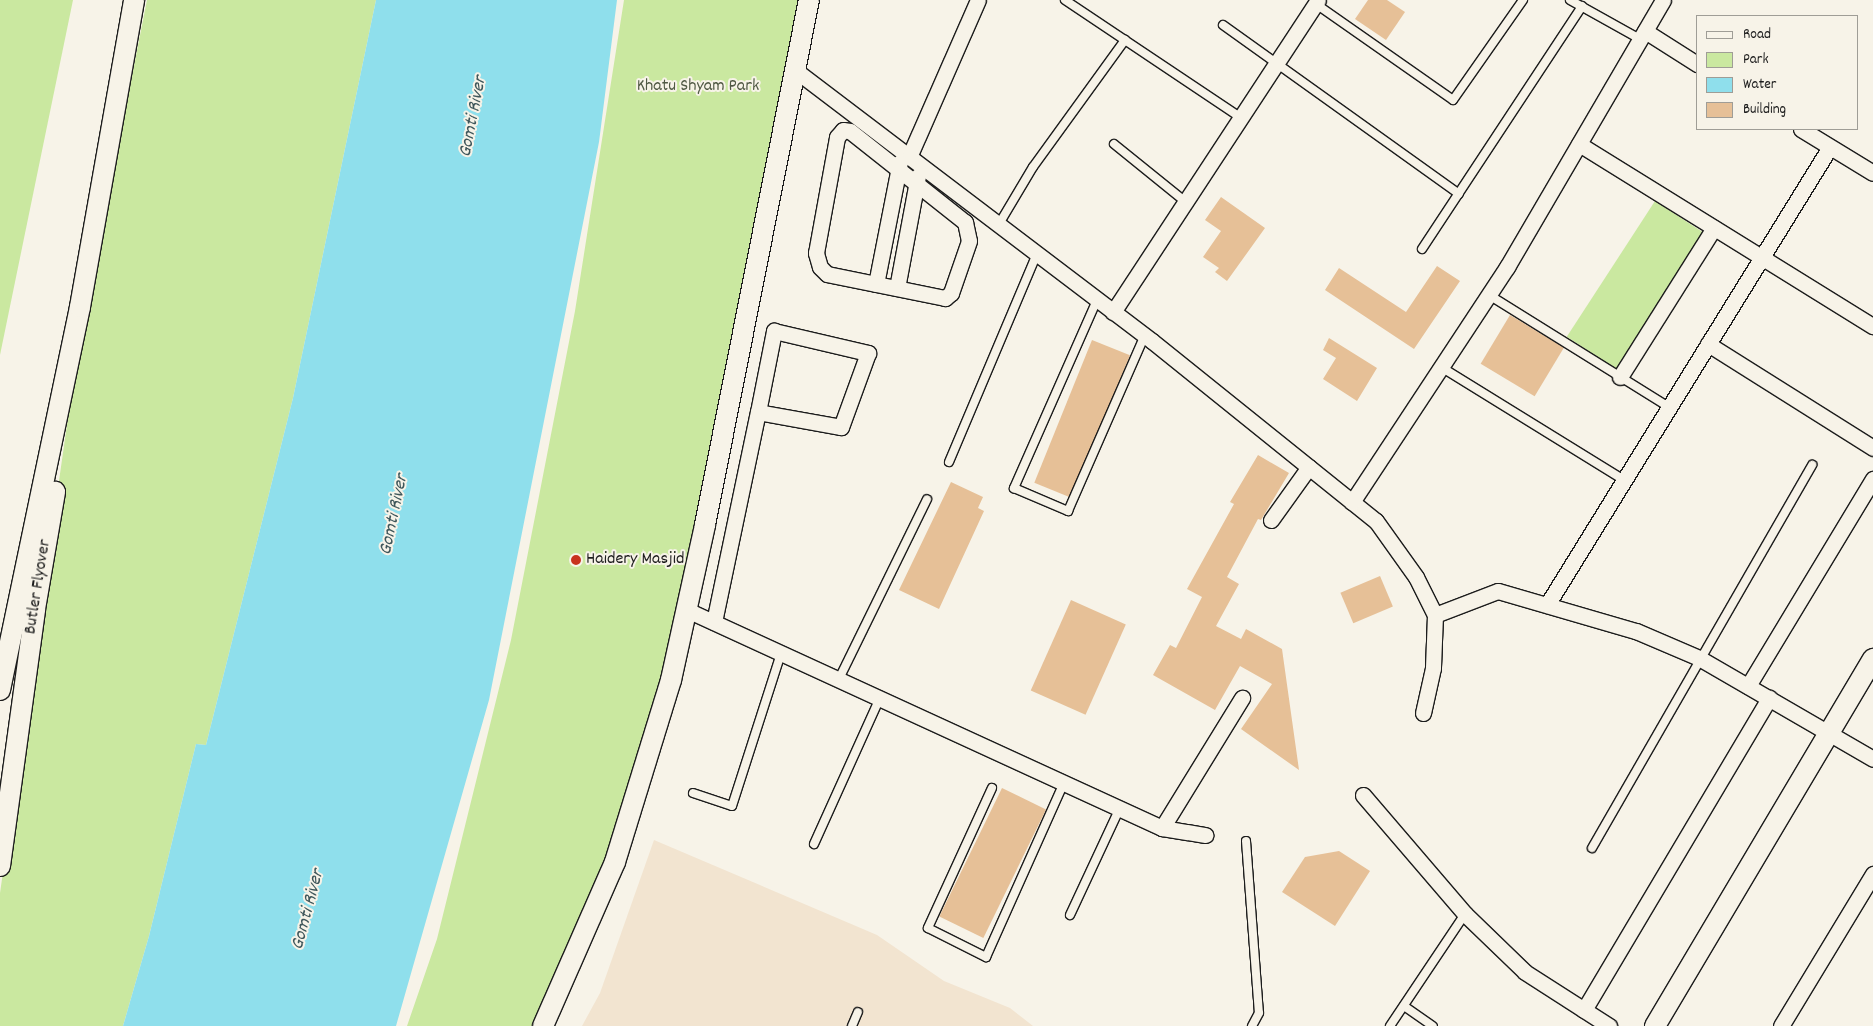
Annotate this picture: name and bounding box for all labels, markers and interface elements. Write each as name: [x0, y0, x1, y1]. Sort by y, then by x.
legend: [1696, 15, 1858, 130]
text: Road: [1743, 24, 1771, 46]
text: Park: [1743, 49, 1769, 71]
text: Water: [1743, 74, 1776, 96]
water label: Gomti River: [455, 75, 493, 159]
park label: Khatu Shyam Park: [637, 76, 759, 98]
text: Building: [1743, 99, 1786, 121]
water label: Gomti River: [375, 473, 415, 557]
street label: Butler Flyover: [21, 538, 57, 636]
place label: Haidery Masjid: [586, 549, 684, 571]
marker: Haidery Masjid: [570, 554, 582, 566]
water label: Gomti River: [287, 867, 331, 953]

